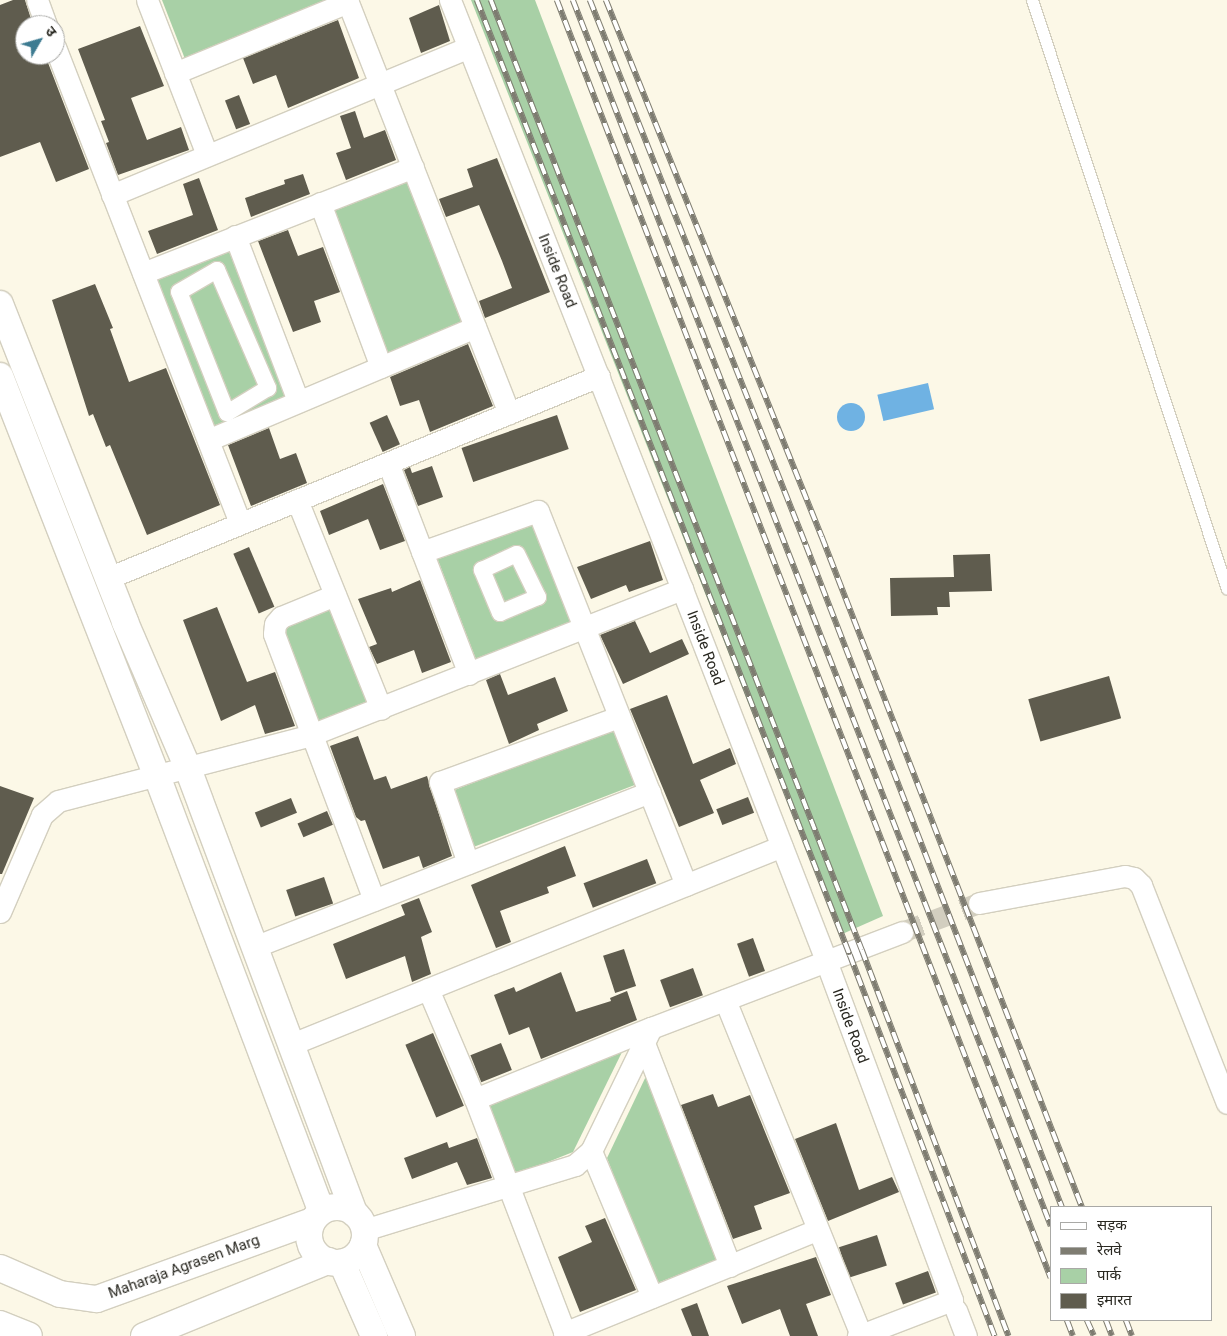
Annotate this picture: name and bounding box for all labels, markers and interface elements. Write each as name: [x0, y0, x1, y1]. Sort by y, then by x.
north arrow: [15, 15, 65, 65]
text: उ: [42, 23, 60, 40]
street label: Inside Road: [534, 231, 580, 311]
street label: Inside Road: [683, 608, 727, 688]
street label: Inside Road: [828, 986, 872, 1066]
legend: [1050, 1206, 1212, 1321]
text: सड़क: [1097, 1216, 1127, 1234]
street label: Maharaja Agrasen Marg: [106, 1231, 262, 1303]
text: रेलवे: [1097, 1241, 1122, 1259]
text: पार्क: [1097, 1266, 1121, 1284]
text: इमारत: [1097, 1291, 1132, 1309]

